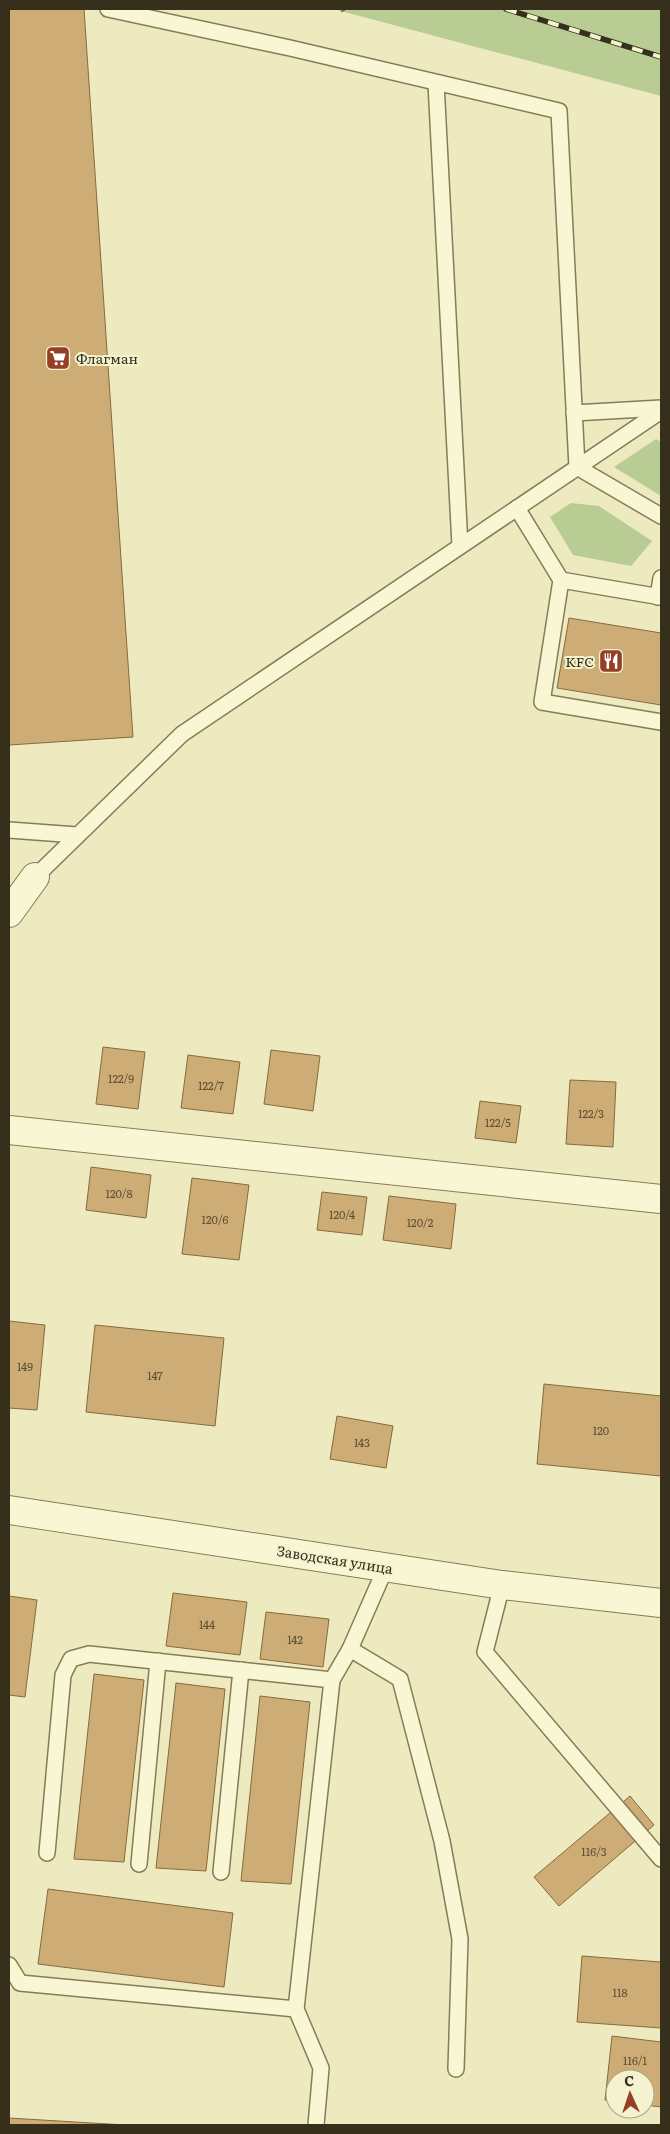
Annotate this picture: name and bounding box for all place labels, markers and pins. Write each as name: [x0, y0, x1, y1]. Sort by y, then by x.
supermarket icon: Флагман: [45, 345, 71, 371]
place label: Флагман: [76, 348, 138, 368]
restaurant icon: KFC: [598, 648, 624, 674]
place label: KFC: [565, 651, 594, 671]

